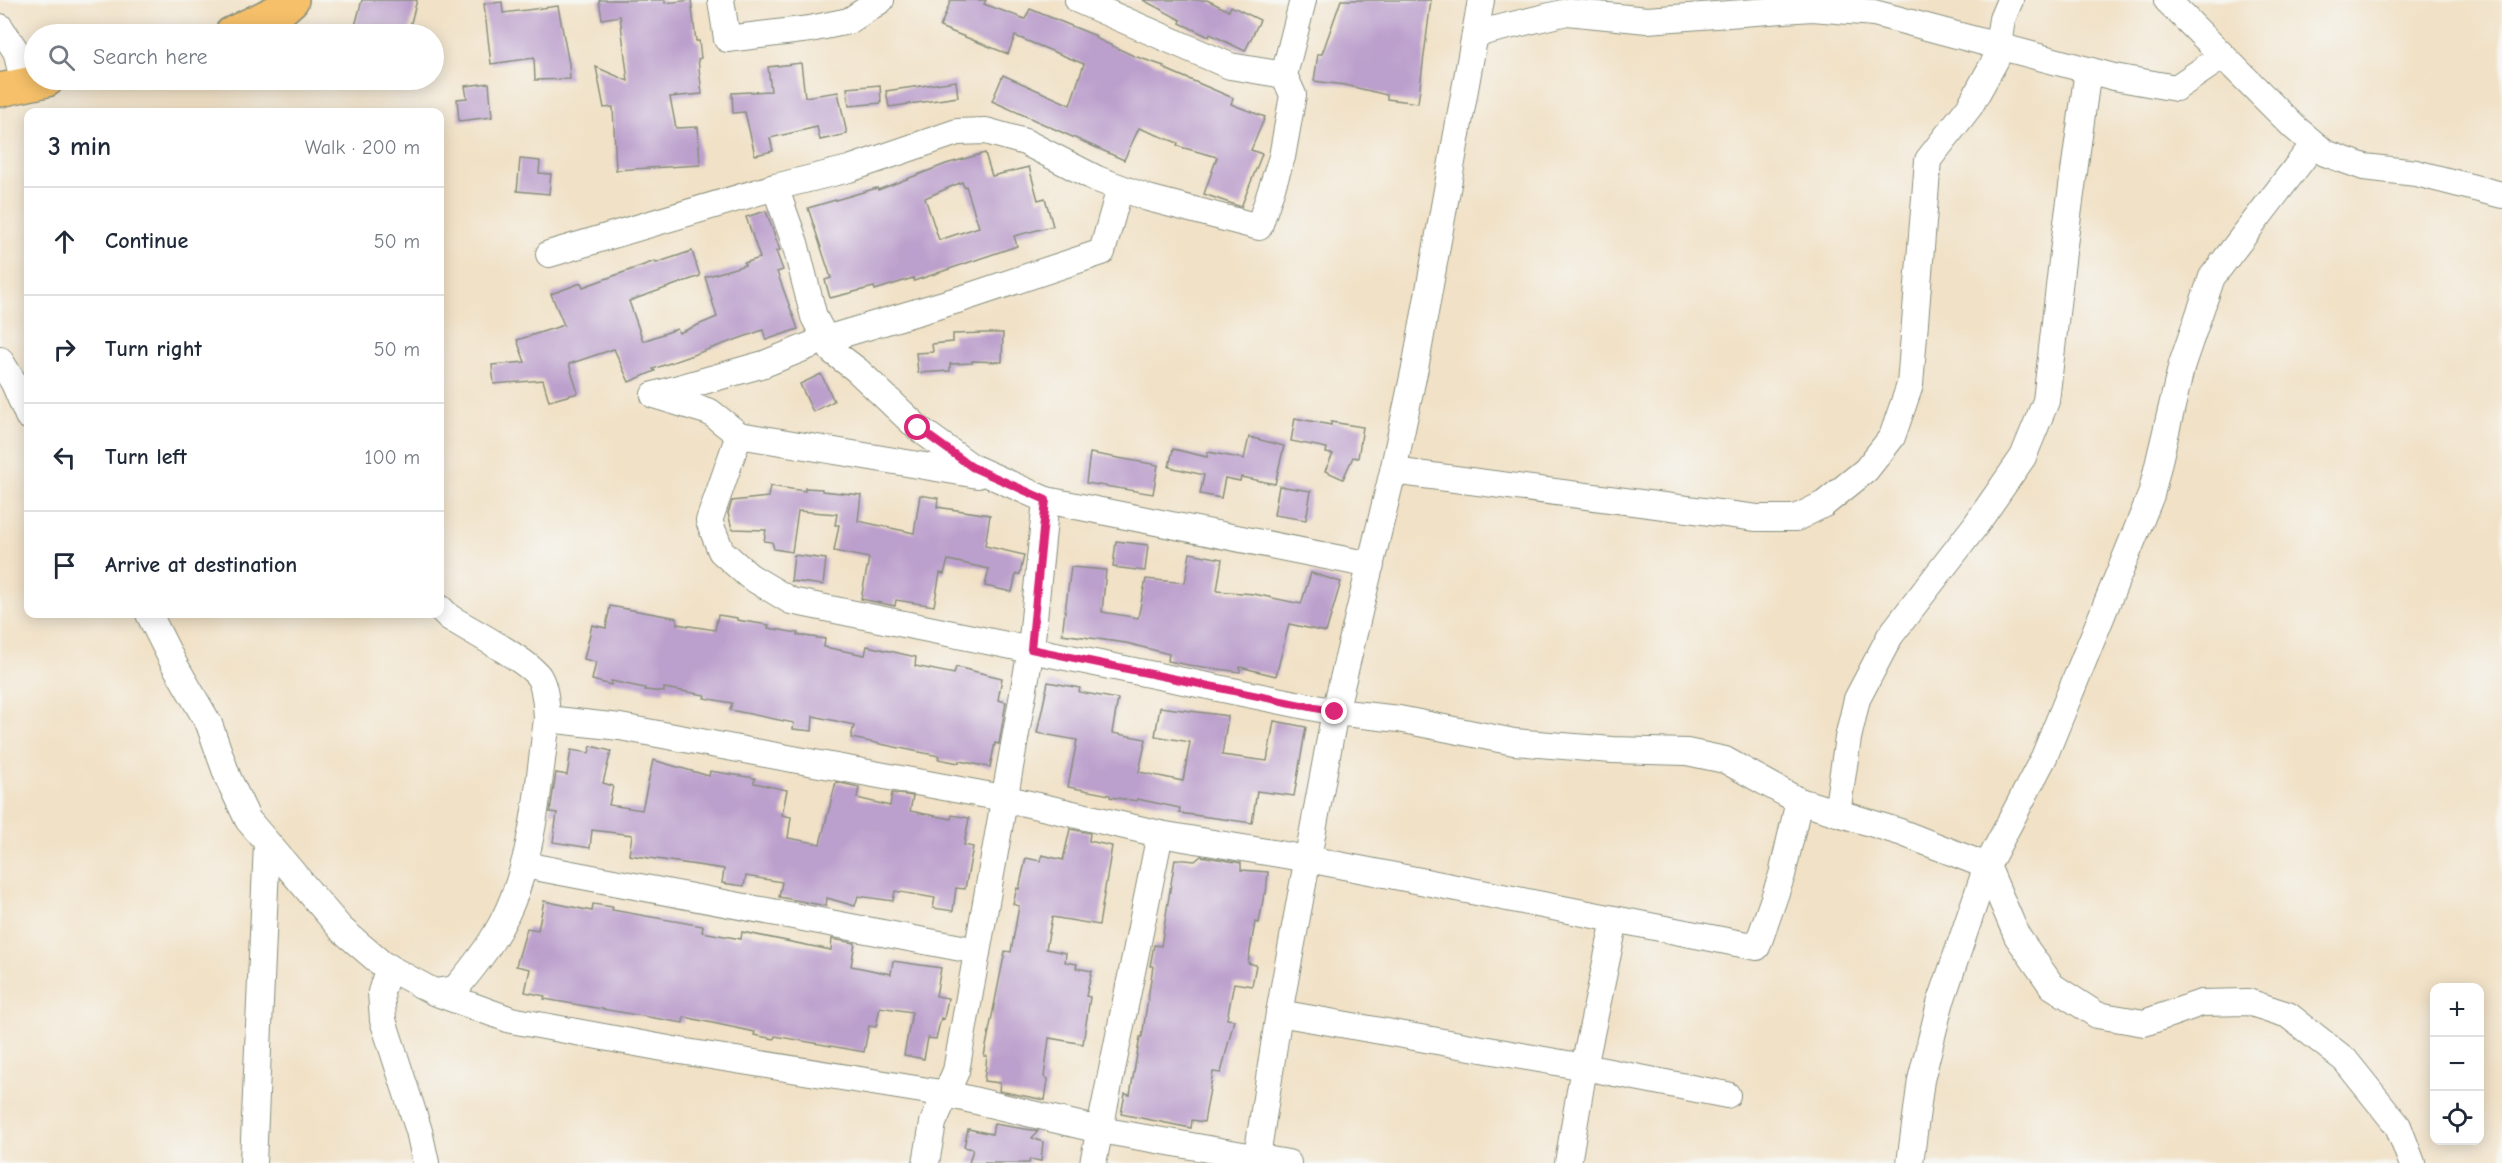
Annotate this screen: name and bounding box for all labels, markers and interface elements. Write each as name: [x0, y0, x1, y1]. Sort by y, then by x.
search box: [24, 24, 444, 90]
icon: search: [45, 41, 78, 74]
text: Search here: [93, 44, 208, 70]
text: 3 min: [48, 132, 111, 162]
text: Walk · 200 m: [305, 136, 420, 159]
icon: ahead: [48, 225, 81, 258]
text: Continue: [105, 228, 188, 254]
text: 50 m: [374, 230, 420, 253]
icon: right: [48, 333, 81, 366]
text: Turn right: [105, 336, 202, 362]
text: 50 m: [374, 338, 420, 361]
route start: [904, 414, 930, 440]
icon: left: [48, 441, 81, 474]
text: Turn left: [105, 444, 187, 470]
text: 100 m: [365, 446, 420, 469]
icon: arrive: [48, 549, 81, 582]
text: Arrive at destination: [105, 552, 297, 578]
route end: [1321, 698, 1347, 724]
map controls: [2430, 983, 2484, 1145]
button: +: [2430, 983, 2484, 1037]
button: −: [2430, 1037, 2484, 1091]
button: locate: [2430, 1091, 2484, 1145]

